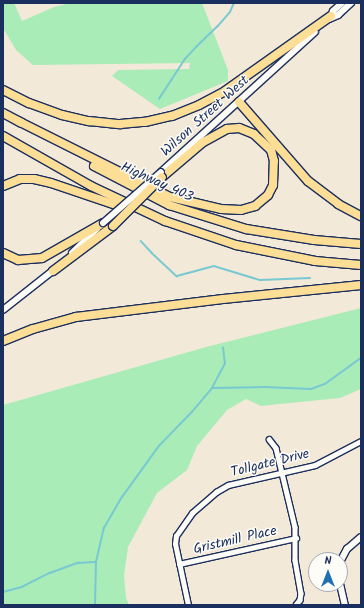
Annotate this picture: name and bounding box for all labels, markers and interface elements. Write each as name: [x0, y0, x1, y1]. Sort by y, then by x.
street label: Wilson Street West: [157, 72, 253, 160]
street label: Highway 403: [118, 159, 196, 205]
street label: Tollgate Drive: [229, 445, 311, 481]
street label: Gristmill Place: [192, 522, 278, 558]
north arrow: [308, 552, 348, 592]
text: N: [325, 552, 331, 570]

